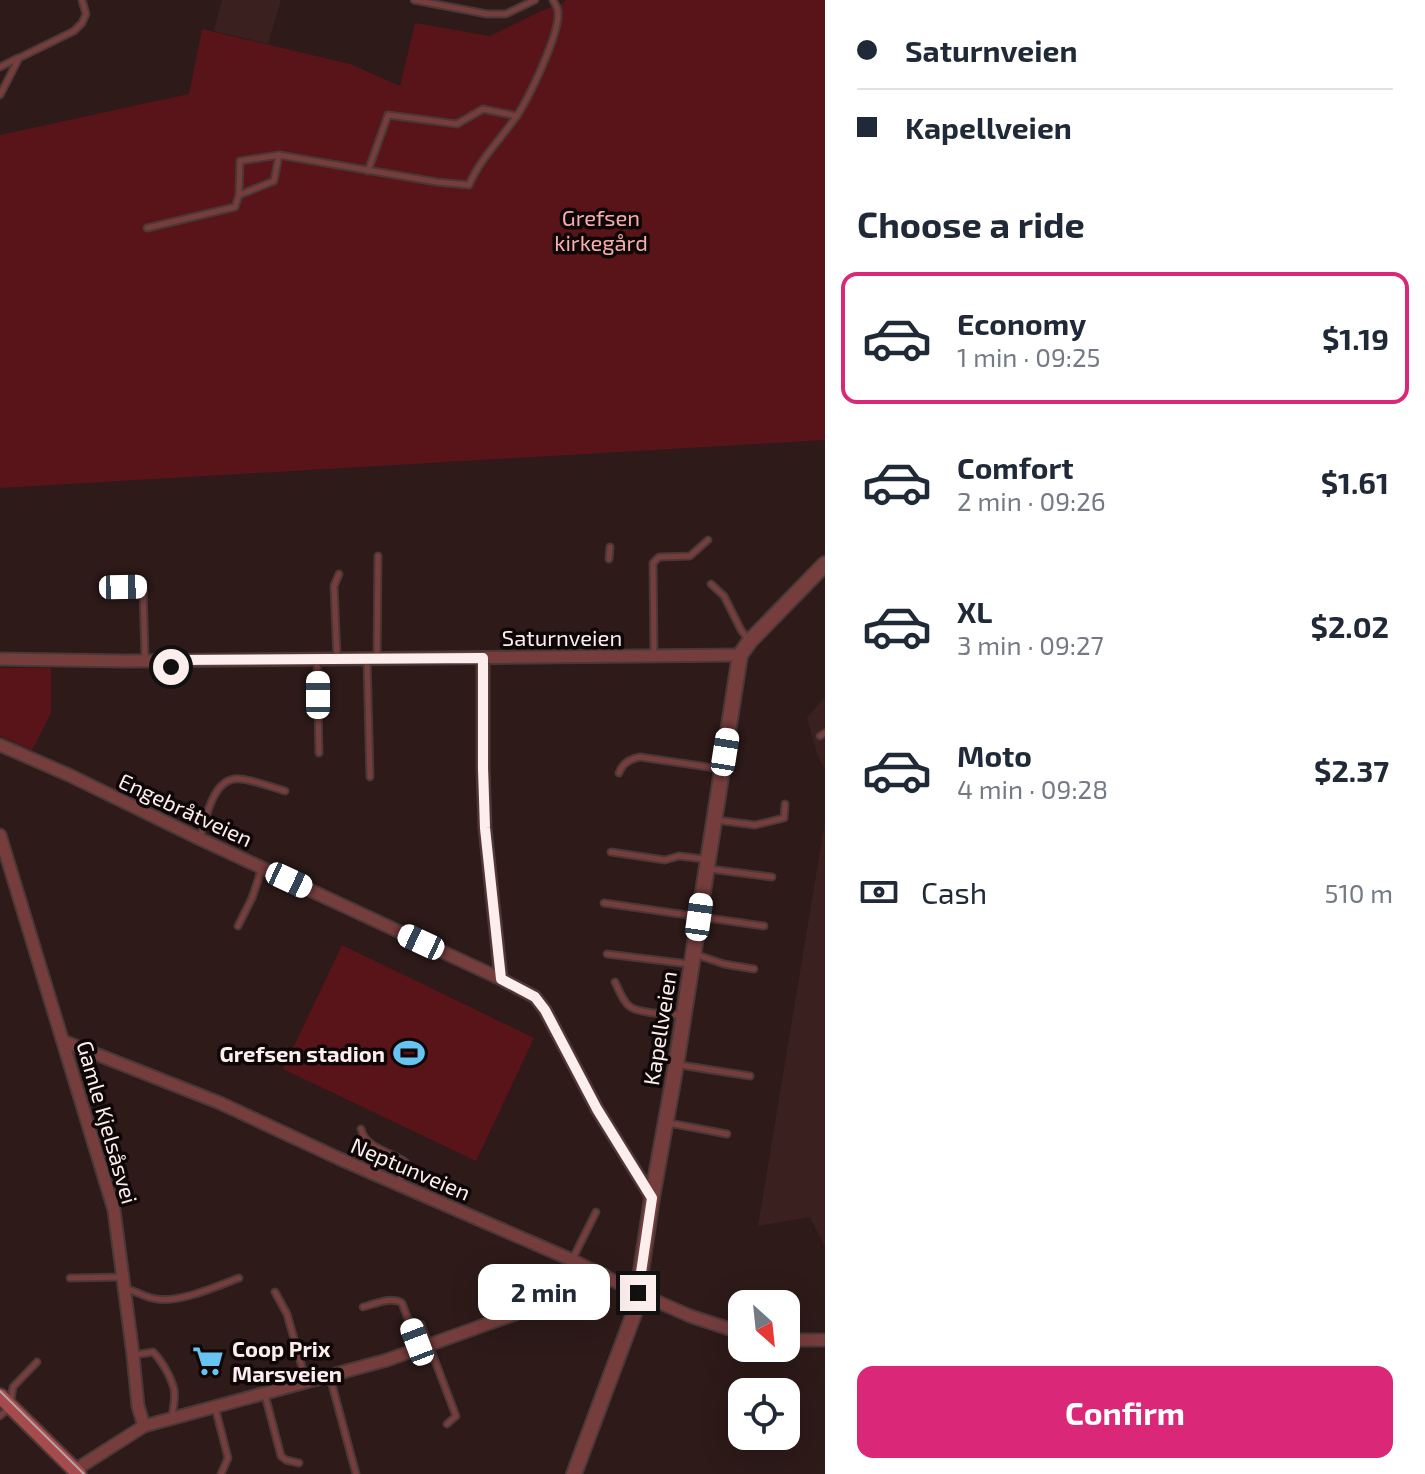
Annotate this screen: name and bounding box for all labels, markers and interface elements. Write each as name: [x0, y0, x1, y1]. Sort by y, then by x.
text: Saturnveien: [905, 32, 1077, 68]
text: Kapellveien: [905, 109, 1072, 145]
text: Choose a ride: [857, 202, 1085, 245]
park label: Grefsen kirkegård: [554, 204, 648, 255]
icon: car: [861, 302, 933, 374]
text: Economy: [957, 305, 1086, 341]
text: $1.19: [1322, 320, 1389, 356]
text: 1 min · 09:25: [957, 341, 1100, 372]
icon: car: [861, 446, 933, 518]
text: Comfort: [957, 449, 1074, 485]
text: $1.61: [1321, 464, 1389, 500]
text: 2 min · 09:26: [957, 485, 1106, 516]
car: [99, 575, 147, 599]
icon: car: [861, 590, 933, 662]
text: XL: [957, 593, 992, 629]
text: $2.02: [1310, 608, 1389, 644]
street label: Saturnveien: [502, 624, 622, 650]
text: 3 min · 09:27: [957, 629, 1104, 660]
route start: [153, 649, 189, 685]
car: [306, 671, 330, 719]
car: [709, 726, 741, 778]
icon: car: [861, 734, 933, 806]
text: Moto: [957, 737, 1032, 773]
text: $2.37: [1314, 752, 1389, 788]
street label: Engebråtveien: [115, 767, 257, 851]
text: 4 min · 09:28: [957, 773, 1108, 804]
car: [262, 859, 316, 901]
icon: cash: [857, 870, 901, 914]
text: Cash: [921, 874, 987, 910]
text: 510 m: [1324, 877, 1393, 908]
car: [684, 892, 714, 942]
car: [394, 921, 448, 963]
street label: Kapellveien: [637, 969, 681, 1087]
sports icon: Grefsen stadion: [392, 1036, 426, 1070]
street label: Gamle Kjelsåsvei: [71, 1037, 144, 1207]
place label: Grefsen stadion: [220, 1040, 385, 1066]
street label: Neptunveien: [347, 1131, 475, 1205]
callout: 2 min: [478, 1265, 610, 1321]
route end: [620, 1275, 656, 1311]
text: 2 min: [511, 1276, 577, 1307]
north arrow: [728, 1290, 800, 1362]
map controls: [728, 1290, 800, 1450]
car: [397, 1315, 437, 1369]
place label: Coop Prix Marsveien: [232, 1335, 342, 1386]
supermarket icon: Coop Prix Marsveien: [191, 1344, 225, 1378]
button: Confirm: [857, 1366, 1393, 1458]
button: locate: [728, 1378, 800, 1450]

